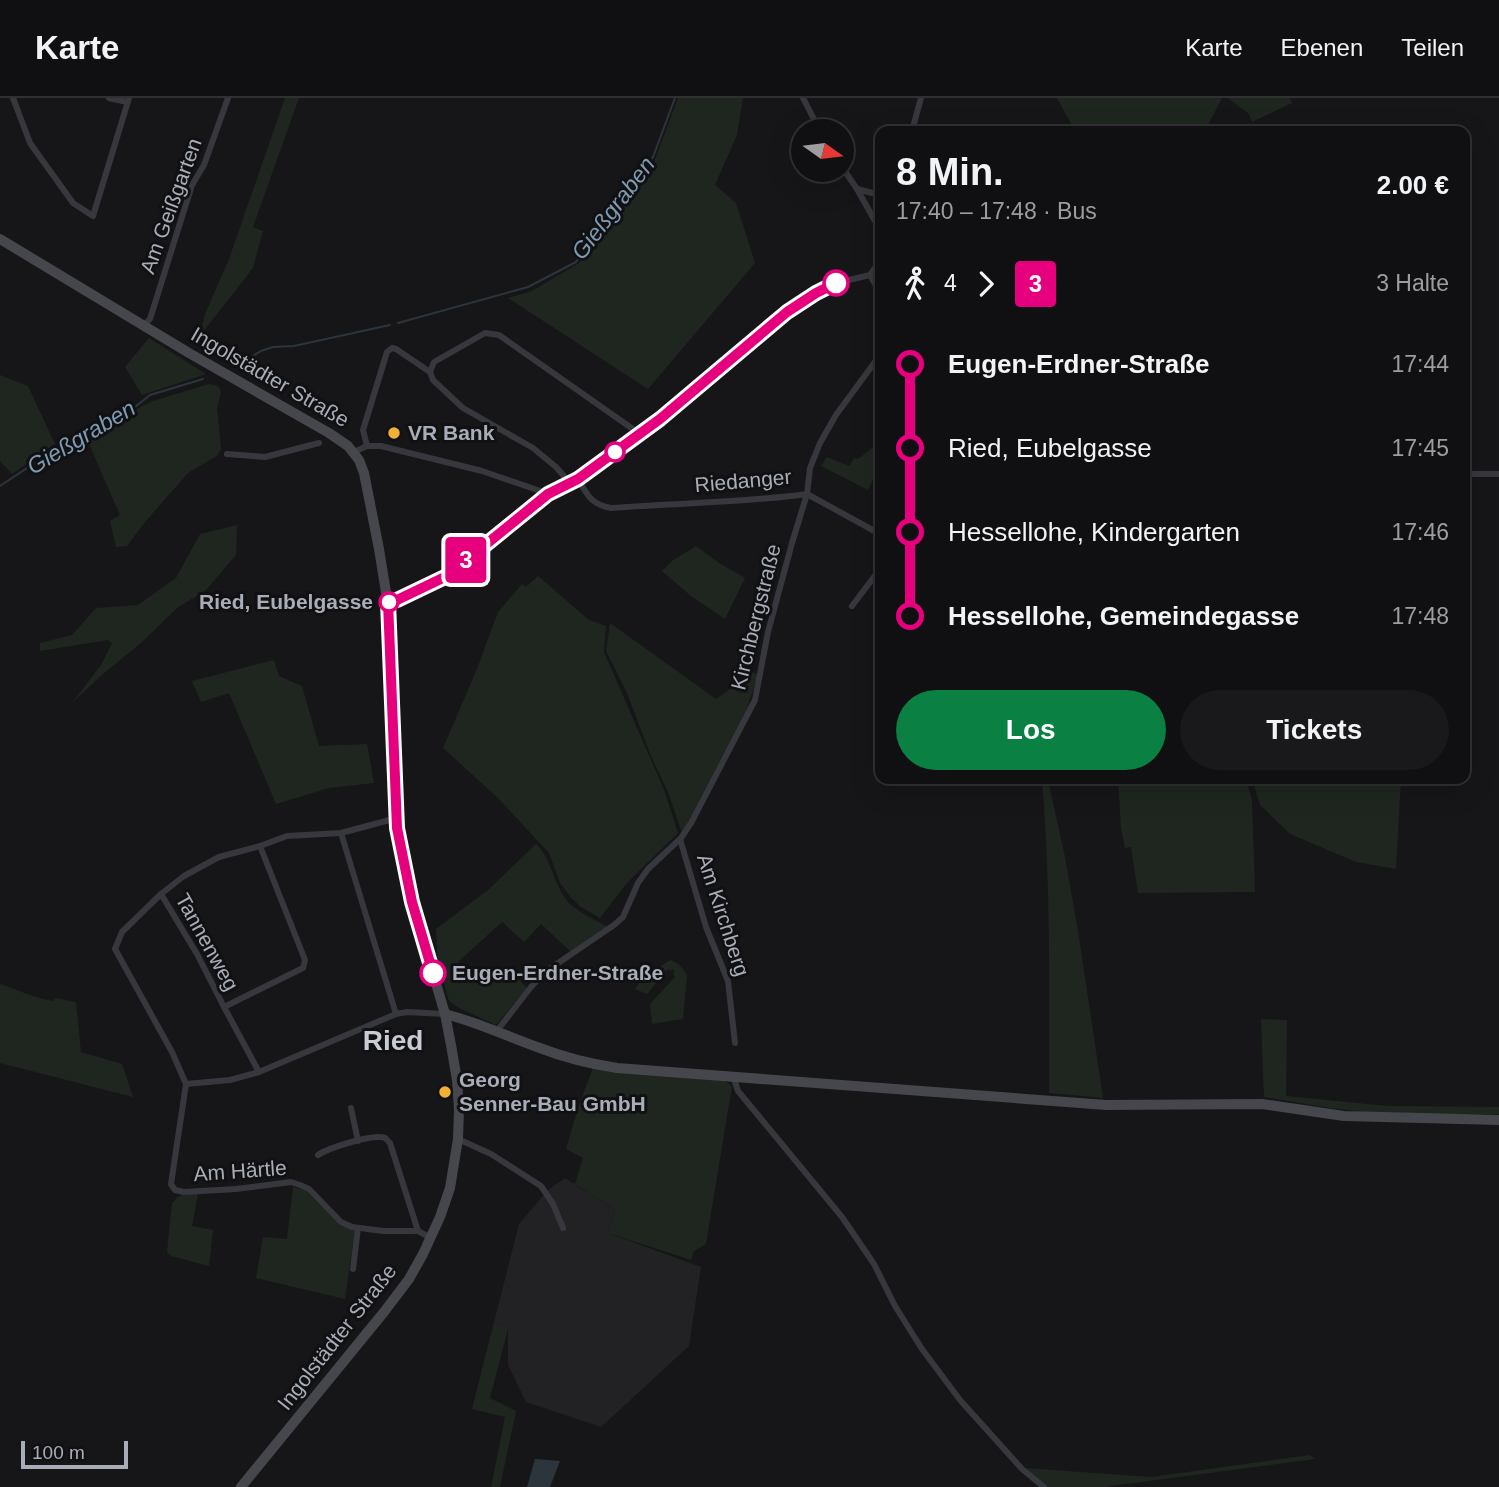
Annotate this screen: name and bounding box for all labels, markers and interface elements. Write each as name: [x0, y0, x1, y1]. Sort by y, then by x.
text: Karte: [35, 29, 119, 66]
text: Karte: [1185, 34, 1243, 61]
text: Ebenen: [1281, 34, 1363, 61]
text: Teilen: [1401, 34, 1464, 61]
north arrow: [791, 119, 854, 182]
map controls: [791, 119, 854, 182]
street label: Am Geißgarten: [135, 135, 206, 277]
text: 8 Min.: [896, 151, 1004, 193]
water label: Gießgraben: [566, 152, 660, 264]
text: 2.00 €: [1377, 170, 1449, 200]
text: 17:40 – 17:48 · Bus: [896, 198, 1097, 224]
icon: walk: [896, 265, 934, 303]
icon: forward: [967, 265, 1005, 303]
unlabelled marker: [823, 270, 849, 296]
text: 4: [944, 270, 957, 296]
text: 3: [1029, 270, 1042, 297]
text: 3 Halte: [1376, 270, 1449, 296]
street label: Ingolstädter Straße: [187, 322, 353, 431]
text: Eugen-Erdner-Straße: [948, 349, 1210, 379]
text: 17:44: [1391, 351, 1449, 377]
water label: Gießgraben: [22, 395, 140, 479]
place label: VR Bank: [408, 421, 495, 444]
marker: VR Bank: [386, 425, 402, 441]
text: Ried, Eubelgasse: [948, 433, 1152, 463]
text: 17:45: [1391, 435, 1449, 461]
unlabelled marker: [605, 442, 625, 462]
street label: Riedanger: [694, 465, 792, 496]
text: Hessellohe, Kindergarten: [948, 517, 1240, 547]
text: 17:46: [1391, 519, 1449, 545]
line badge: 3: [443, 537, 489, 583]
street label: Kirchbergstraße: [726, 542, 785, 692]
text: 3: [459, 546, 473, 573]
place label: Ried, Eubelgasse: [199, 590, 373, 613]
marker: Ried, Eubelgasse: [379, 592, 399, 612]
text: Hessellohe, Gemeindegasse: [948, 601, 1299, 631]
text: 17:48: [1391, 603, 1449, 629]
button: Los: [896, 690, 1166, 770]
button: Tickets: [1180, 690, 1449, 770]
street label: Am Kirchberg: [693, 851, 754, 979]
street label: Tannenweg: [171, 889, 244, 994]
marker: Eugen-Erdner-Straße: [420, 960, 446, 986]
place label: Eugen-Erdner-Straße: [452, 961, 663, 984]
district label: Ried: [363, 1025, 423, 1056]
place label: Georg Senner-Bau GmbH: [459, 1068, 646, 1115]
marker: Georg Senner-Bau GmbH: [437, 1084, 453, 1100]
street label: Am Härtle: [193, 1156, 287, 1185]
street label: Ingolstädter Straße: [273, 1259, 401, 1414]
scale bar: [21, 1438, 128, 1470]
text: 100 m: [32, 1442, 85, 1463]

